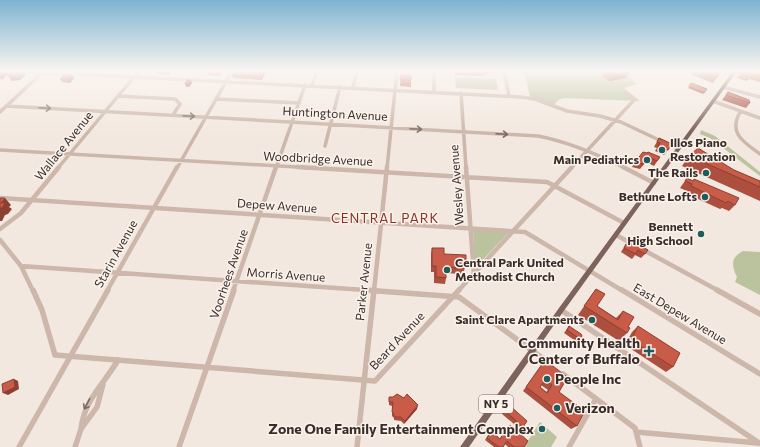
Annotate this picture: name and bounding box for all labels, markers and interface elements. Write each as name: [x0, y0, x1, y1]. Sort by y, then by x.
street label: Huntington Avenue: [282, 103, 388, 123]
one-way arrow: [38, 105, 51, 112]
street label: Wallace Avenue: [31, 108, 95, 183]
one-way arrow: [182, 112, 195, 120]
one-way arrow: [409, 125, 422, 133]
one-way arrow: [495, 130, 508, 137]
place label: Illos Piano Restoration: [670, 135, 736, 163]
street label: Wesley Avenue: [446, 144, 466, 226]
marker: Illos Piano Restoration: [657, 145, 667, 155]
street label: Woodbridge Avenue: [263, 148, 373, 168]
place label: Main Pediatrics: [553, 152, 639, 166]
marker: Main Pediatrics: [642, 155, 652, 165]
place label: The Rails: [648, 165, 698, 179]
marker: The Rails: [701, 168, 711, 178]
place label: Bethune Lofts: [619, 189, 697, 203]
marker: Bethune Lofts: [700, 192, 710, 202]
street label: Depew Avenue: [236, 195, 318, 215]
district label: CENTRAL PARK: [331, 210, 439, 226]
street label: Starin Avenue: [91, 217, 139, 290]
place label: Bennett High School: [627, 219, 693, 247]
street label: Voorhees Avenue: [206, 227, 250, 320]
marker: Bennett High School: [696, 229, 706, 239]
street label: Parker Avenue: [352, 242, 374, 322]
place label: Central Park United Methodist Church: [455, 255, 564, 283]
street label: Morris Avenue: [246, 264, 326, 284]
marker: Central Park United Methodist Church: [442, 265, 452, 275]
street label: East Depew Avenue: [631, 280, 730, 347]
street label: Beard Avenue: [366, 308, 427, 372]
place label: Saint Clare Apartments: [455, 312, 584, 326]
marker: Saint Clare Apartments: [587, 315, 597, 325]
place label: Community Health Center of Buffalo: [518, 334, 640, 367]
marker: Community Health Center of Buffalo: [643, 345, 655, 357]
place label: People Inc: [555, 370, 621, 387]
marker: People Inc: [542, 374, 552, 384]
road number: NY 5: [479, 395, 513, 413]
one-way arrow: [83, 398, 90, 410]
place label: Verizon: [565, 399, 615, 416]
marker: Verizon: [552, 403, 562, 413]
place label: Zone One Family Entertainment Complex: [268, 420, 534, 437]
marker: Zone One Family Entertainment Complex: [537, 424, 547, 434]

